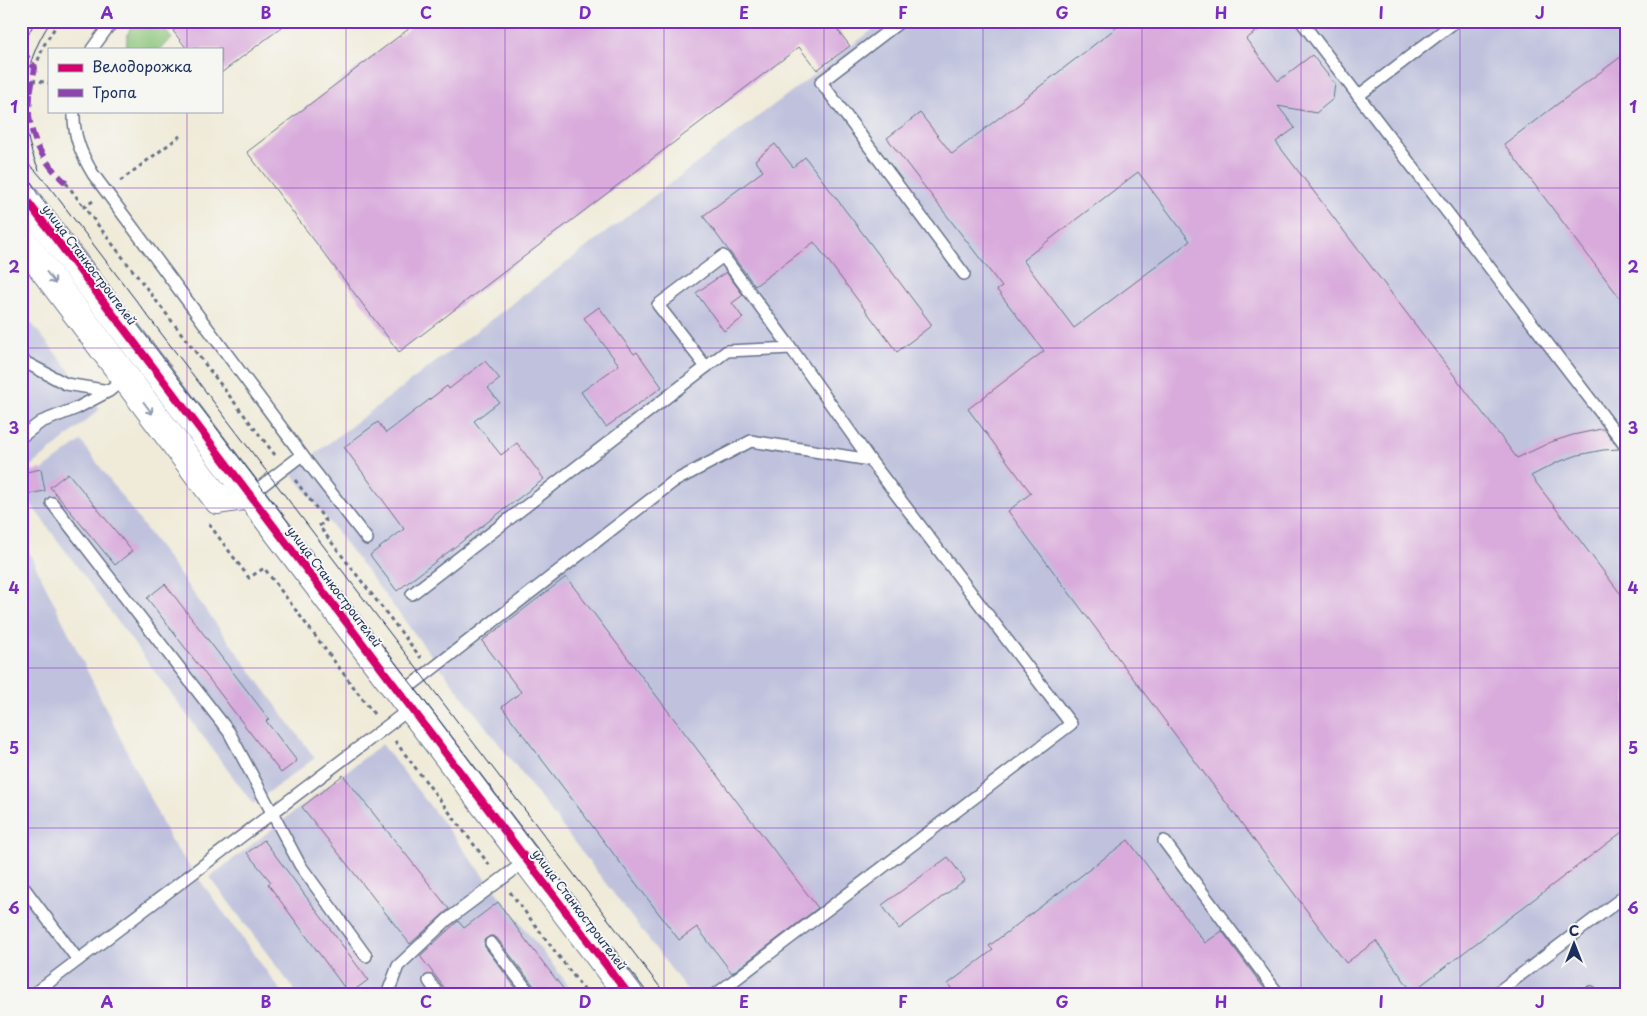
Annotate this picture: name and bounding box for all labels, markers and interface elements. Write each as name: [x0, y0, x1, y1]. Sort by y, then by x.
text: A: [101, 0, 114, 24]
text: B: [261, 0, 272, 24]
text: C: [420, 0, 432, 24]
text: D: [579, 0, 591, 24]
text: E: [739, 0, 749, 24]
text: F: [898, 0, 908, 24]
text: G: [1055, 0, 1069, 24]
text: H: [1215, 0, 1227, 24]
text: I: [1378, 0, 1384, 24]
text: J: [1535, 0, 1545, 24]
legend: [48, 48, 222, 112]
text: Велодорожка: [92, 54, 193, 77]
text: Тропа: [92, 80, 137, 103]
text: 1: [10, 94, 18, 118]
text: 1: [1629, 94, 1637, 118]
street label: улица Станкостроителей: [38, 200, 141, 329]
text: 2: [8, 254, 20, 278]
text: 2: [1627, 254, 1639, 278]
one-way arrow: [45, 271, 56, 284]
one-way arrow: [143, 401, 154, 414]
text: 3: [9, 415, 19, 439]
text: 3: [1628, 415, 1638, 439]
street label: улица Станкостроителей: [283, 522, 386, 651]
text: 4: [9, 575, 20, 599]
text: 4: [1628, 575, 1639, 599]
text: 5: [9, 735, 19, 759]
text: 5: [1628, 735, 1638, 759]
street label: улица Станкостроителей: [528, 845, 631, 974]
text: 6: [8, 895, 20, 919]
text: 6: [1627, 895, 1639, 919]
north arrow: [1550, 918, 1600, 968]
text: С: [1569, 920, 1579, 941]
text: A: [101, 989, 114, 1013]
text: B: [261, 989, 272, 1013]
text: C: [420, 989, 432, 1013]
text: D: [579, 989, 591, 1013]
text: E: [739, 989, 749, 1013]
text: F: [898, 989, 908, 1013]
text: G: [1055, 989, 1069, 1013]
text: H: [1215, 989, 1227, 1013]
text: I: [1378, 989, 1384, 1013]
text: J: [1535, 989, 1545, 1013]

